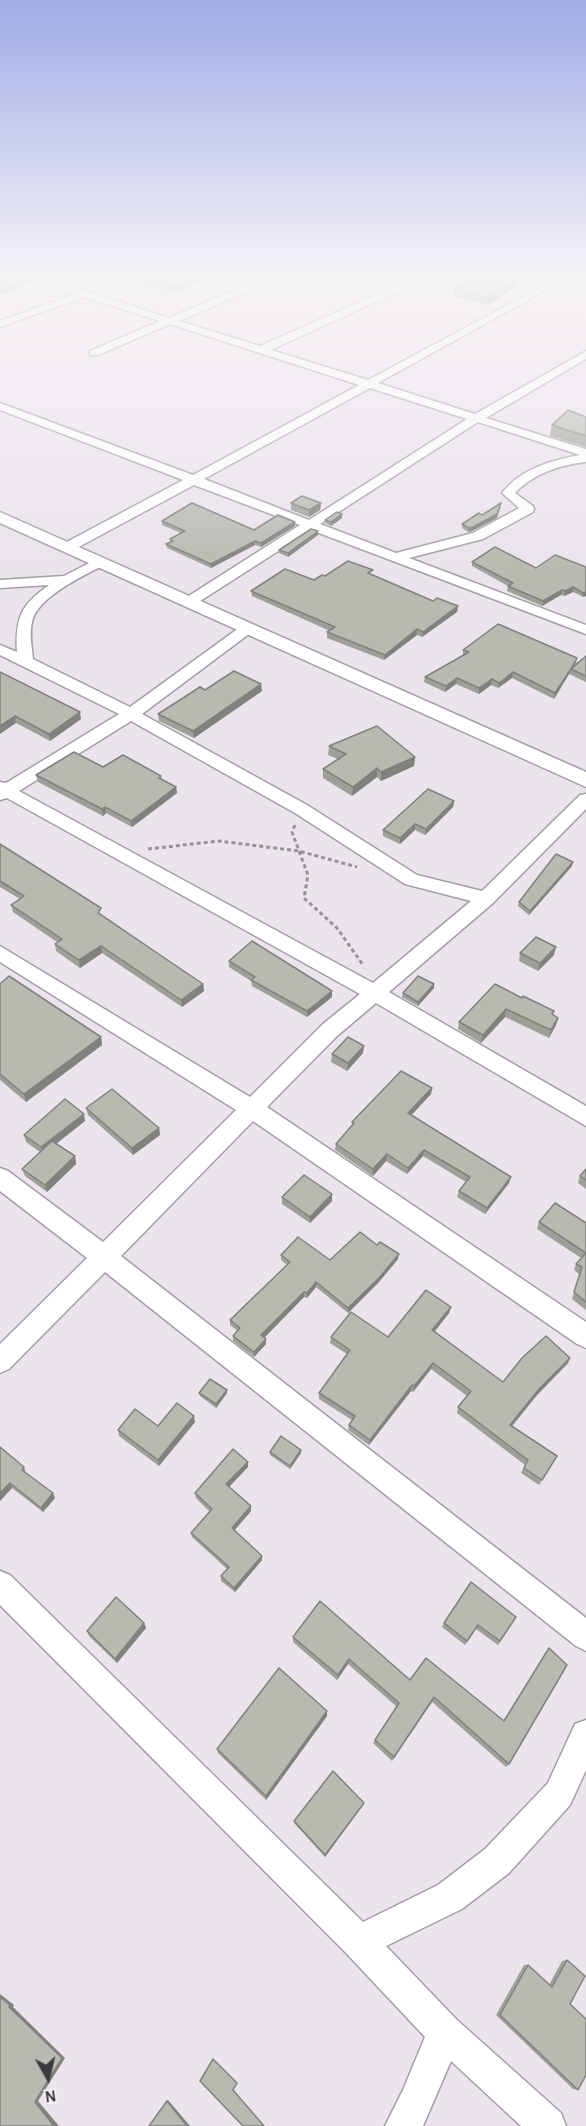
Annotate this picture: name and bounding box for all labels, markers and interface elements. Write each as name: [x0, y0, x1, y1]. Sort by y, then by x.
north arrow: [18, 2048, 78, 2108]
text: N: [44, 2087, 57, 2105]

